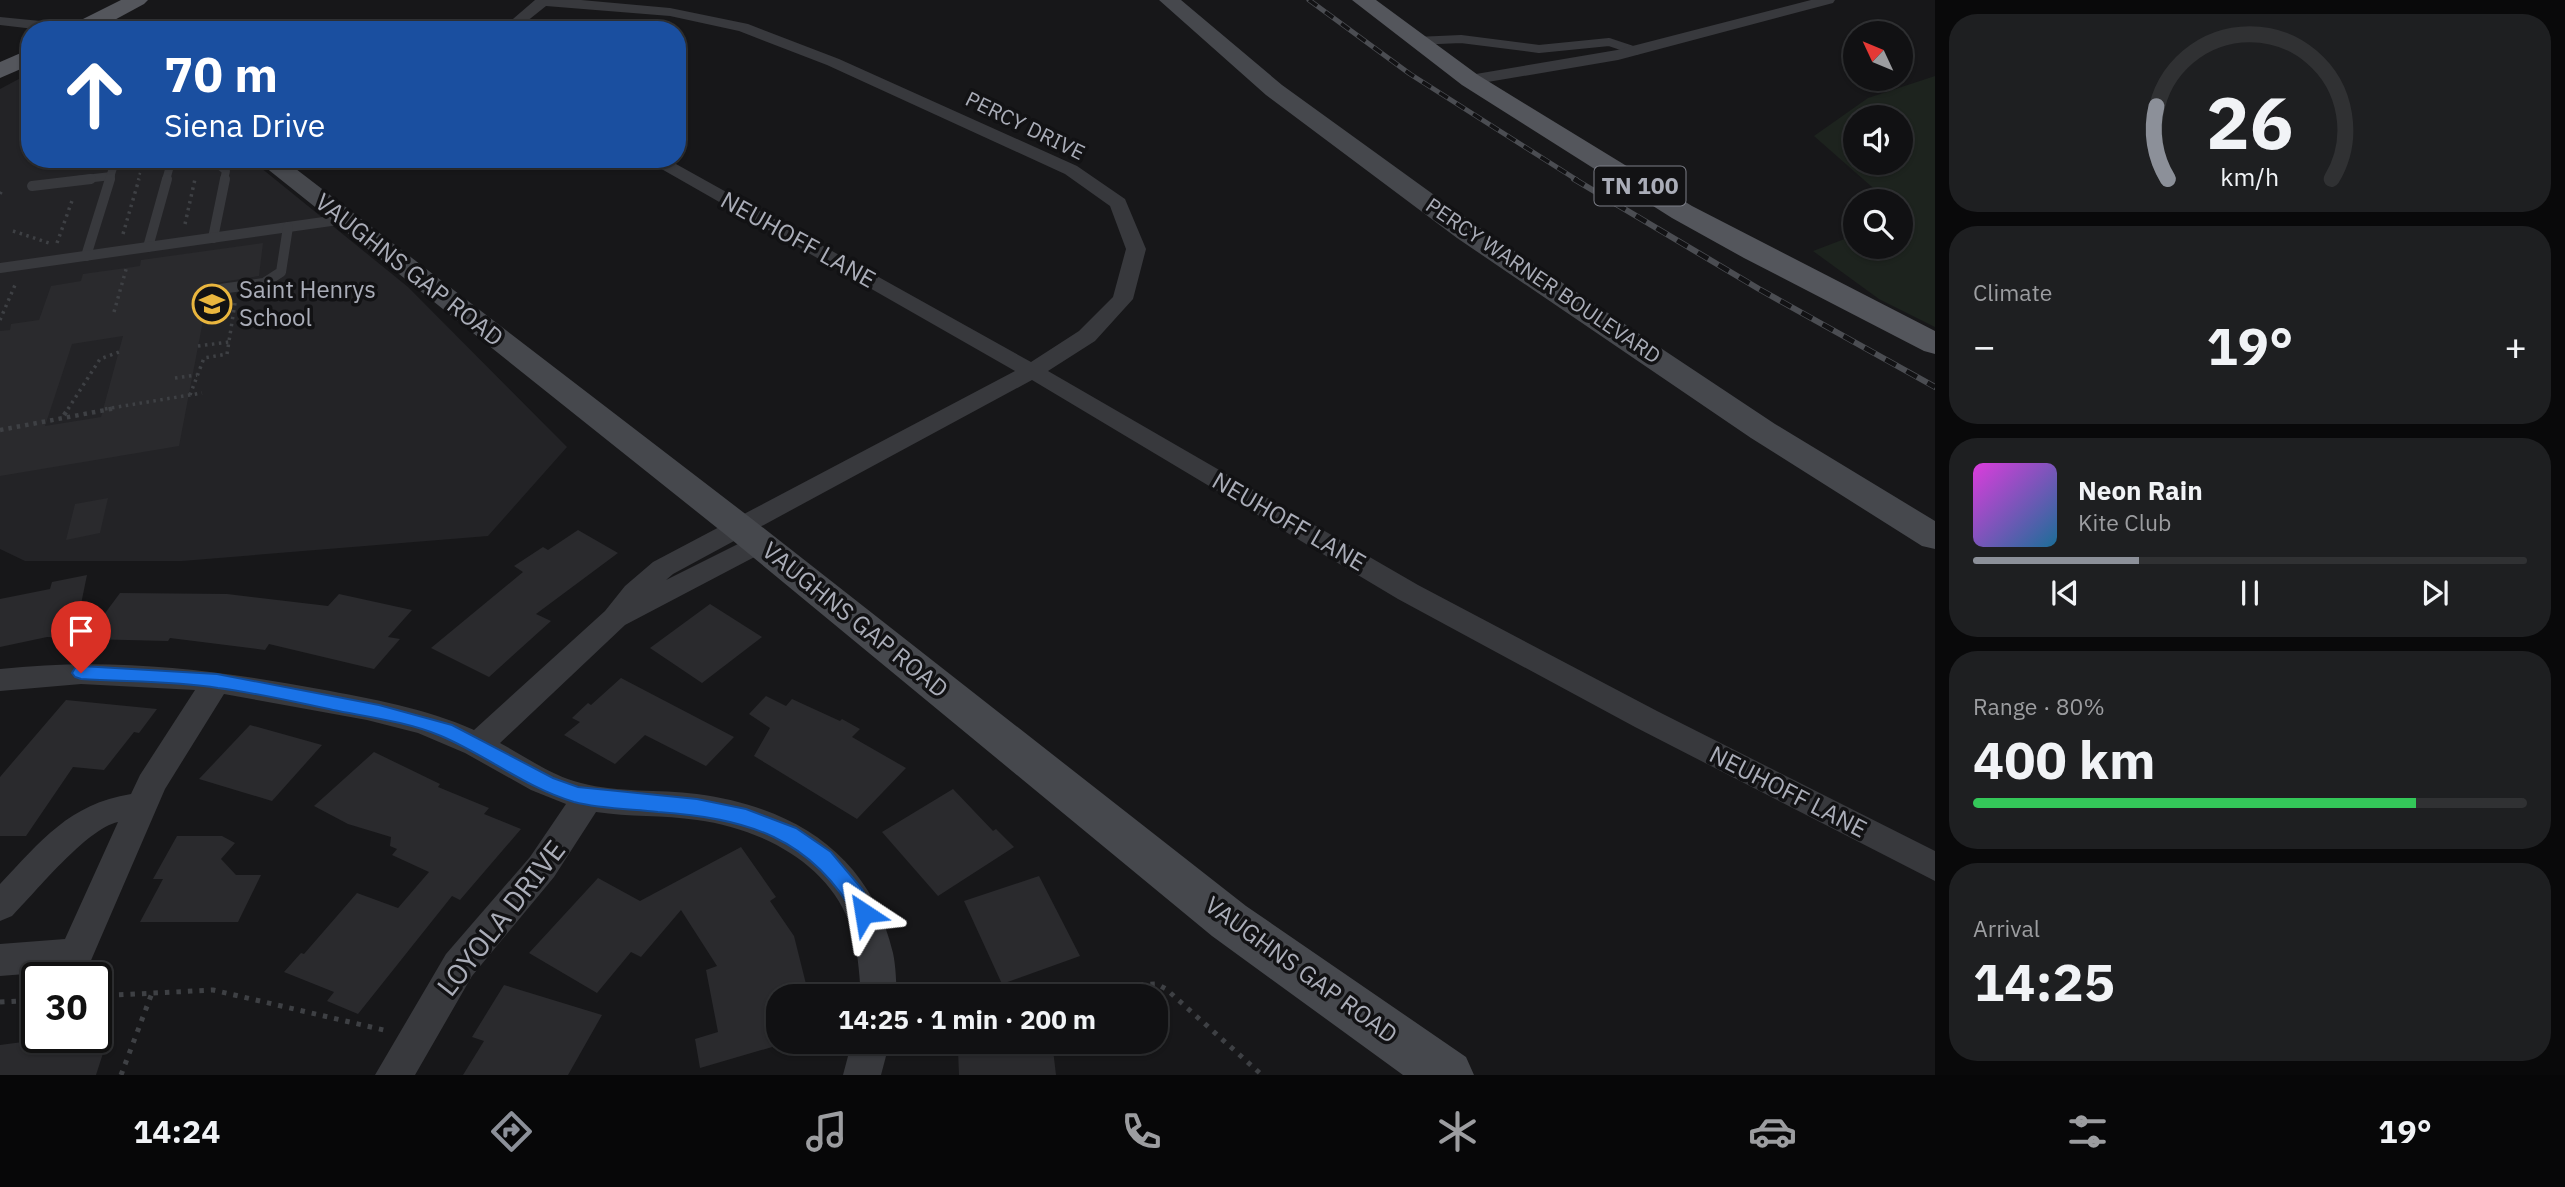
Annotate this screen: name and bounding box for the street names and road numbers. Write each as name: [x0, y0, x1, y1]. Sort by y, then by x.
street label: PERCY DRIVE: [961, 84, 1090, 166]
road number: TN 100: [1594, 167, 1686, 206]
street label: NEUHOFF LANE: [715, 183, 882, 295]
street label: VAUGHNS GAP ROAD: [309, 186, 510, 353]
street label: PERCY WARNER BOULEVARD: [1421, 191, 1667, 369]
street label: NEUHOFF LANE: [1207, 464, 1372, 578]
street label: VAUGHNS GAP ROAD: [756, 534, 955, 704]
street label: NEUHOFF LANE: [1704, 738, 1873, 845]
street label: LOYOLA DRIVE: [428, 832, 573, 1003]
street label: VAUGHNS GAP ROAD: [1199, 888, 1404, 1050]

